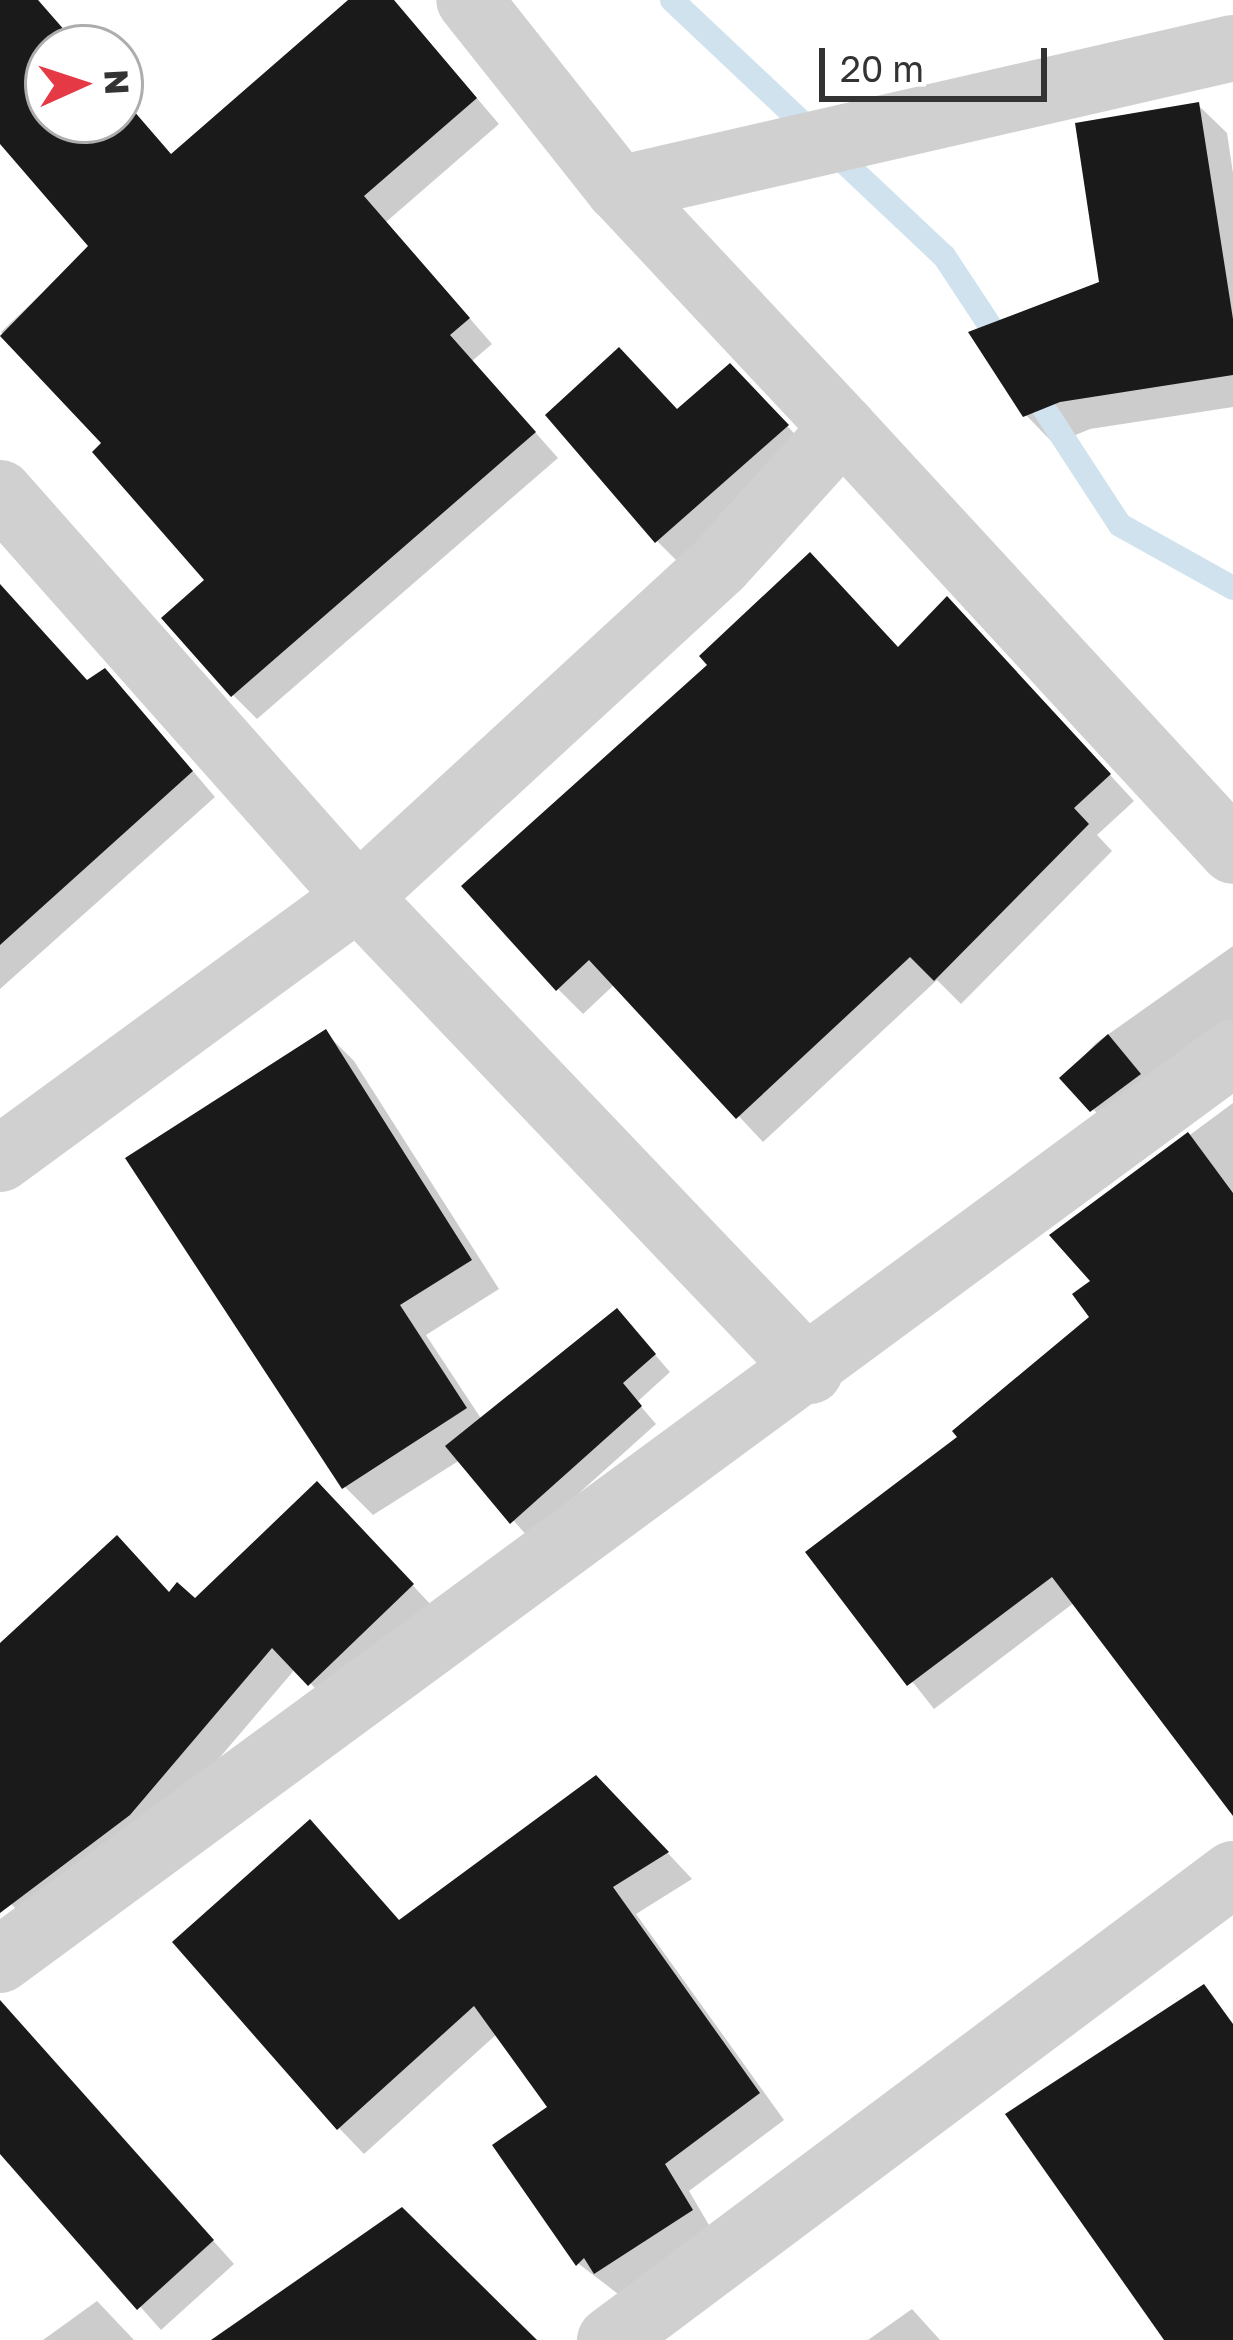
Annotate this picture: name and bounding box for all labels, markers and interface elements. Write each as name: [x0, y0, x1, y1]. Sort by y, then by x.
north arrow: [24, 24, 144, 144]
scale bar: [825, 24, 1053, 98]
text: 20 m: [840, 47, 924, 90]
text: N: [97, 69, 138, 96]

